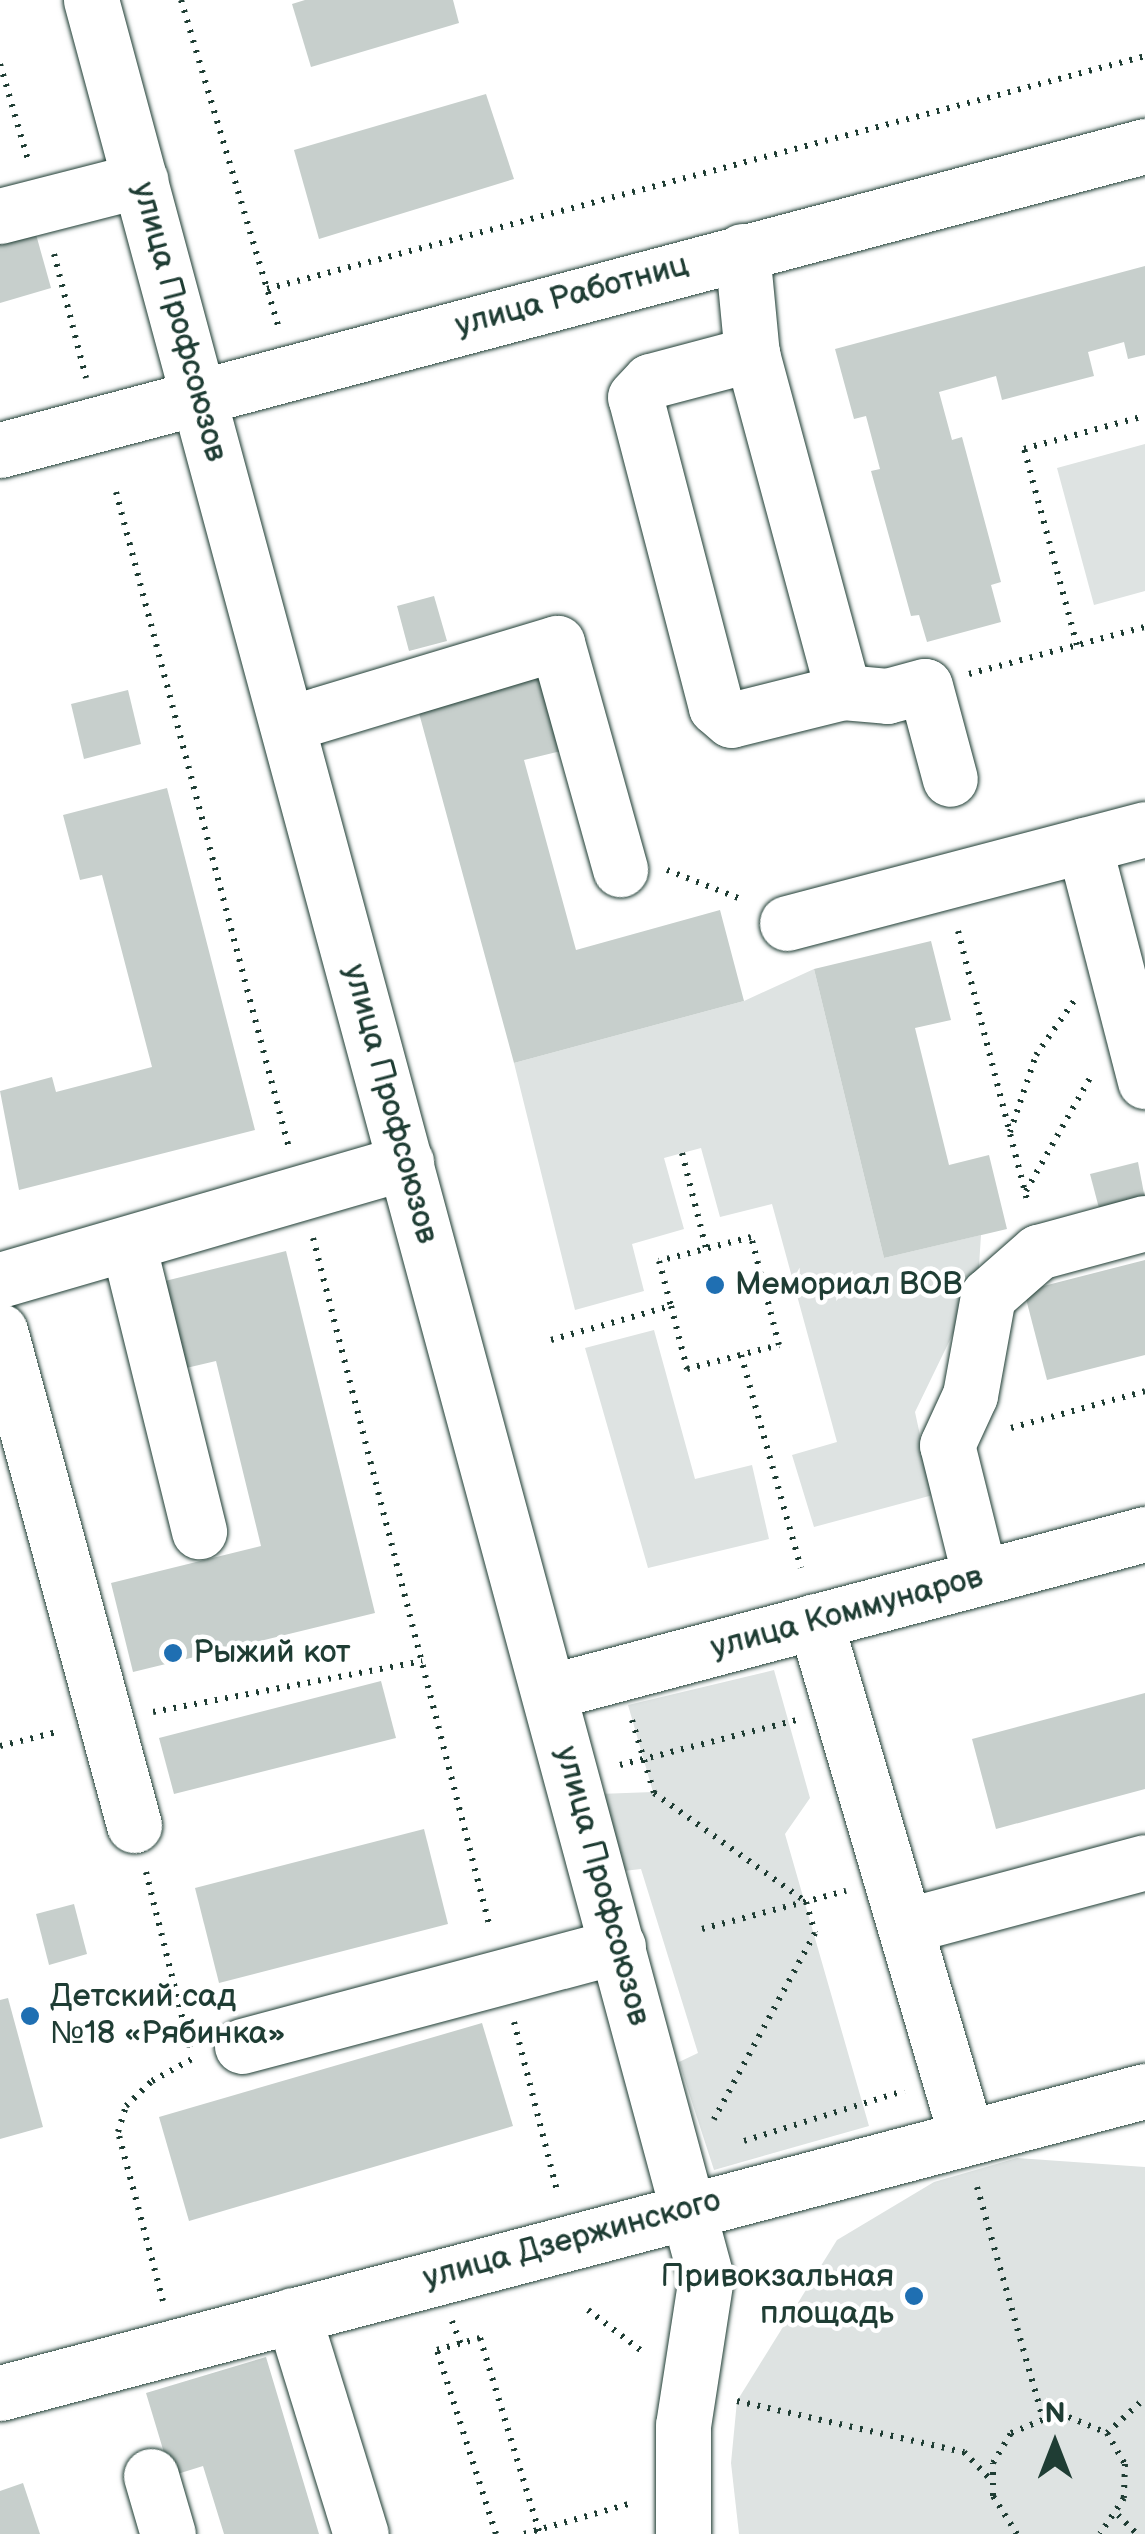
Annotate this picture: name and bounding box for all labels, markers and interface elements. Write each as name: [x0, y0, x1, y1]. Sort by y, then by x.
street label: улица Профсоюзов: [123, 178, 235, 466]
street label: улица Работниц: [451, 246, 693, 346]
street label: улица Профсоюзов: [334, 960, 446, 1248]
place label: Мемориал ВОВ: [735, 1266, 963, 1304]
marker: Мемориал ВОВ: [704, 1274, 726, 1296]
street label: улица Коммунаров: [707, 1558, 987, 1668]
place label: Рыжий кот: [193, 1634, 351, 1672]
marker: Рыжий кот: [162, 1642, 184, 1664]
street label: улица Профсоюзов: [546, 1742, 658, 2030]
place label: Детский сад №18 «Рябинка»: [50, 1979, 286, 2054]
marker: Детский сад №18 «Рябинка»: [19, 2005, 41, 2027]
street label: улица Дзержинского: [419, 2182, 725, 2298]
place label: Привокзальная площадь: [661, 2259, 894, 2334]
marker: Привокзальная площадь: [903, 2285, 925, 2307]
north arrow: [1005, 2394, 1105, 2494]
text: N: [1044, 2397, 1066, 2430]

